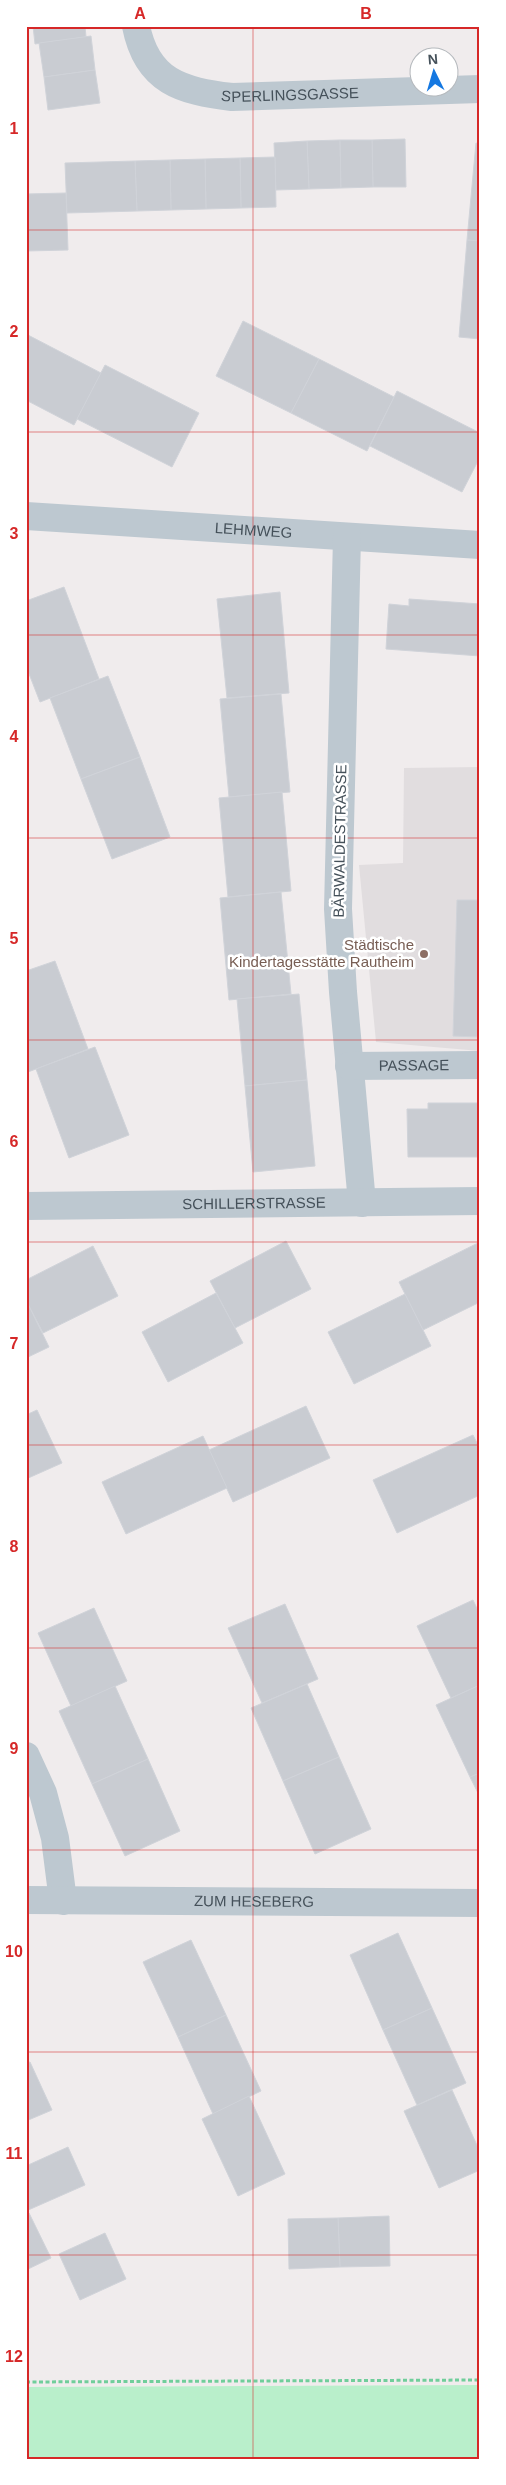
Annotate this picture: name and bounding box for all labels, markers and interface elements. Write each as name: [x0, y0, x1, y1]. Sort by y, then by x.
text: A: [134, 5, 146, 22]
text: B: [360, 5, 372, 22]
north arrow: [408, 48, 458, 98]
text: N: [427, 51, 439, 67]
street label: SPERLINGSGASSE: [220, 84, 359, 105]
text: 1: [10, 120, 19, 137]
text: 2: [10, 323, 19, 340]
street label: LEHMWEG: [214, 519, 293, 541]
text: 3: [10, 525, 19, 542]
text: 4: [10, 728, 19, 745]
street label: BÄRWALDESTRASSE: [330, 764, 349, 918]
text: 5: [10, 930, 19, 947]
place label: Städtische Kindertagesstätte Rautheim: [229, 936, 414, 970]
marker: Städtische Kindertagesstätte Rautheim: [418, 948, 430, 960]
street label: PASSAGE: [379, 1056, 449, 1074]
text: 6: [10, 1133, 19, 1150]
street label: SCHILLERSTRASSE: [182, 1194, 326, 1212]
text: 7: [10, 1335, 19, 1352]
text: 8: [10, 1538, 19, 1555]
text: 9: [10, 1740, 19, 1757]
street label: ZUM HESEBERG: [194, 1892, 314, 1910]
text: 10: [5, 1943, 23, 1960]
text: 11: [6, 2145, 23, 2162]
text: 12: [5, 2348, 23, 2365]

